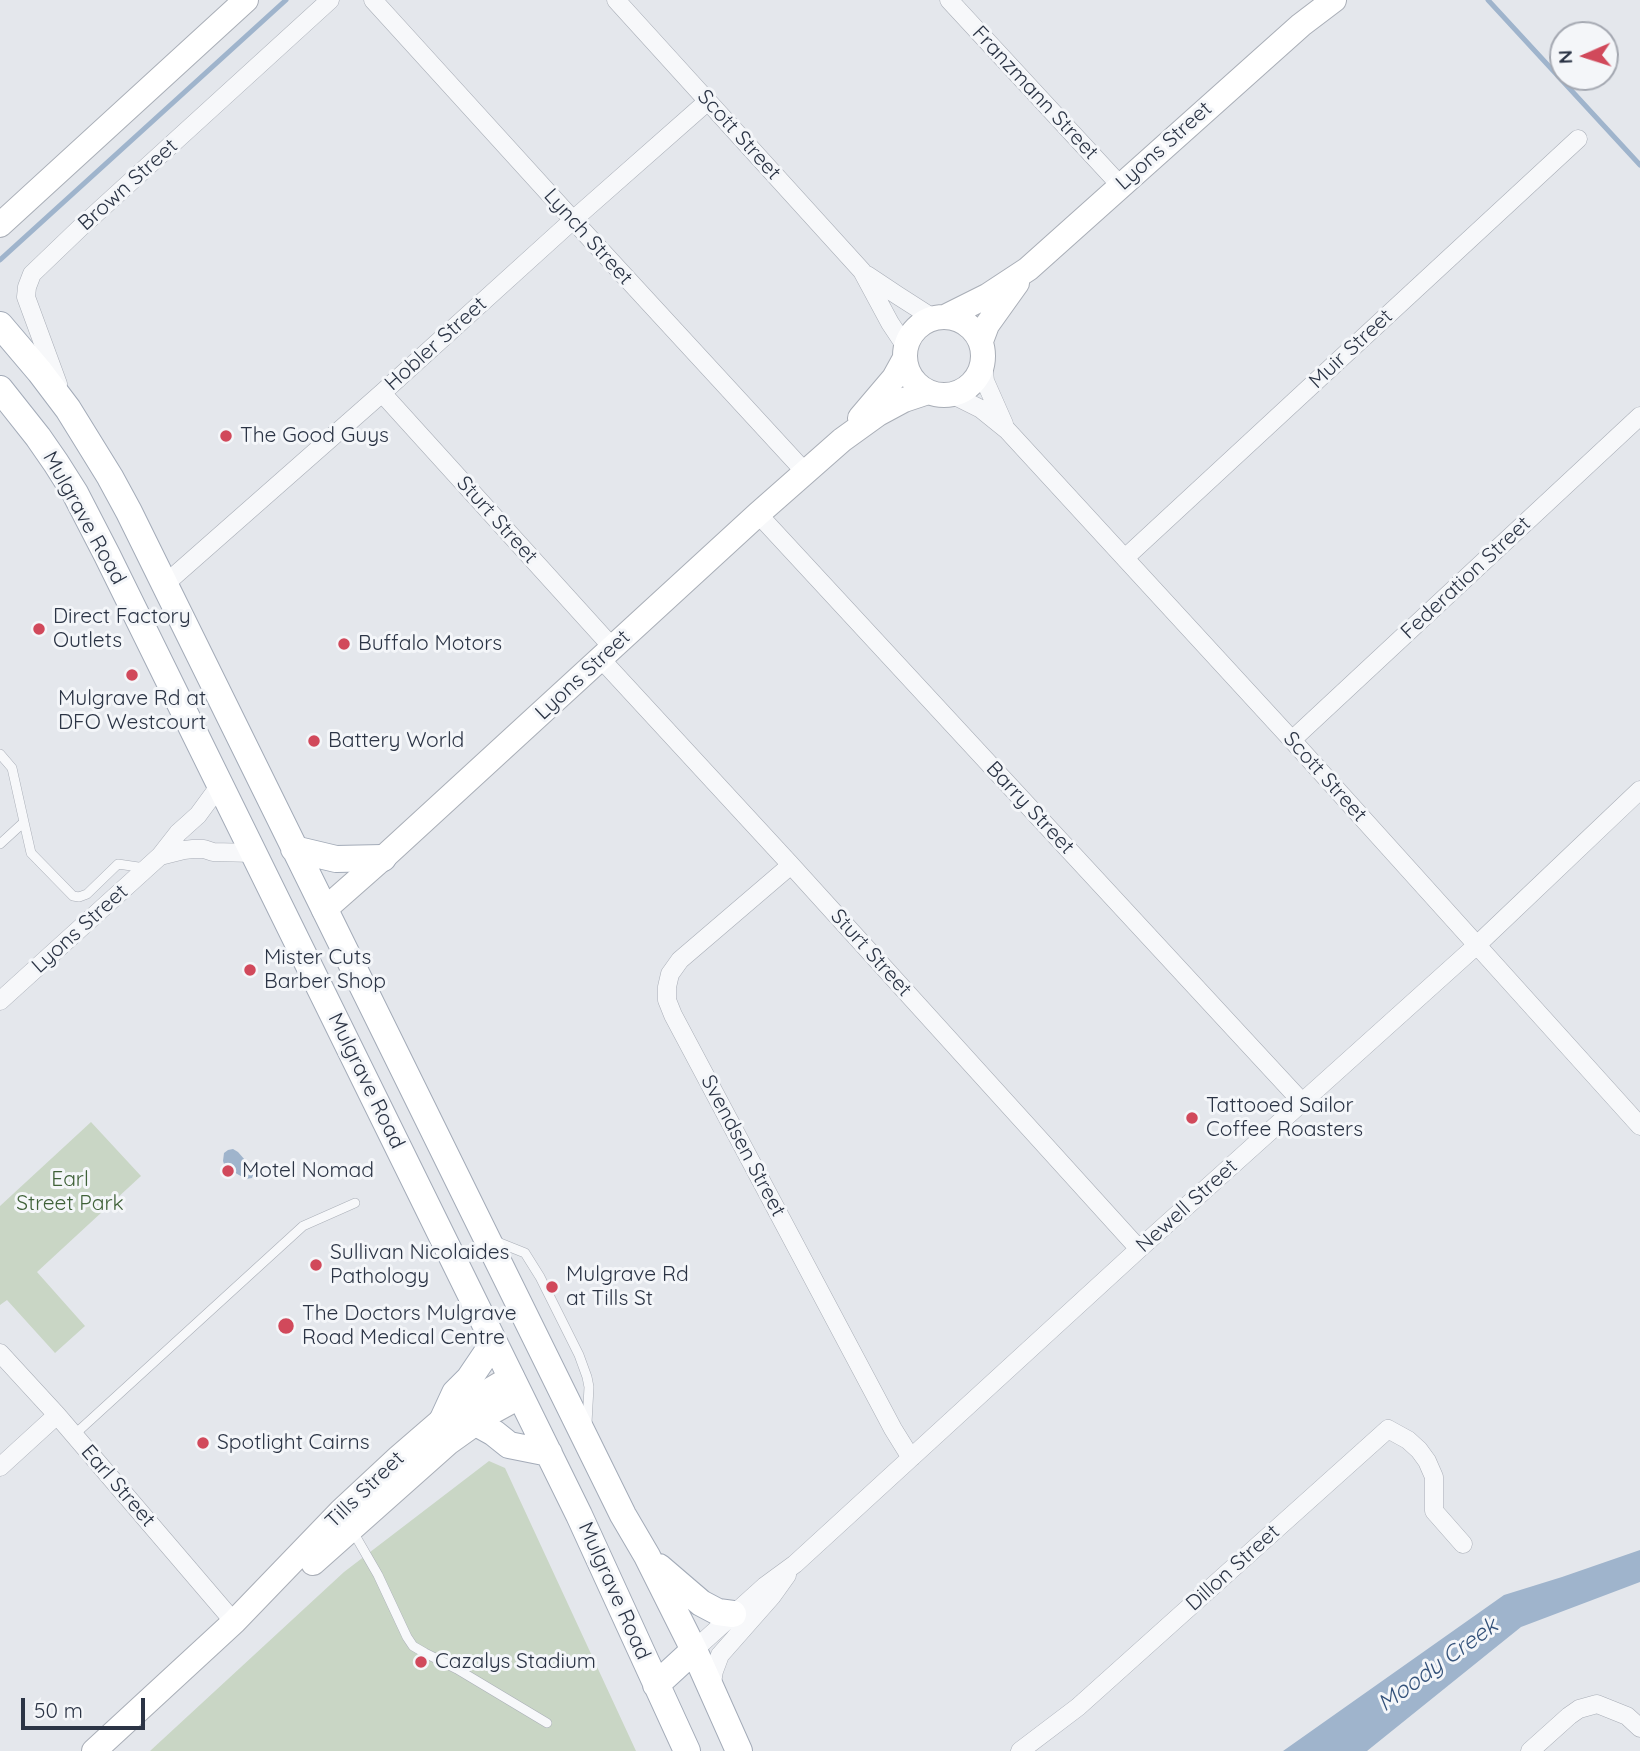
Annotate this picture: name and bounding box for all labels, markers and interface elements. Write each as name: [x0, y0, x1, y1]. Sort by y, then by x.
street label: Franzmann Street: [967, 21, 1103, 165]
north arrow: [1549, 21, 1619, 91]
text: N: [1553, 49, 1577, 65]
street label: Scott Street: [692, 85, 786, 185]
street label: Lyons Street: [1111, 96, 1217, 196]
street label: Brown Street: [73, 134, 183, 236]
street label: Lynch Street: [538, 184, 638, 290]
street label: Hobler Street: [380, 292, 492, 396]
street label: Muir Street: [1304, 304, 1398, 394]
place label: The Good Guys: [240, 423, 389, 449]
marker: The Good Guys: [218, 428, 234, 444]
street label: Mulgrave Road: [37, 447, 131, 589]
street label: Sturt Street: [451, 471, 543, 569]
street label: Federation Street: [1396, 511, 1536, 645]
place label: Direct Factory Outlets: [53, 604, 191, 654]
marker: Direct Factory Outlets: [31, 621, 47, 637]
street label: Lyons Street: [530, 625, 636, 725]
place label: Buffalo Motors: [358, 631, 502, 657]
marker: Buffalo Motors: [336, 636, 352, 652]
marker: Mulgrave Rd at DFO Westcourt: [124, 667, 140, 683]
place label: Mulgrave Rd at DFO Westcourt: [58, 686, 206, 736]
street label: Scott Street: [1278, 727, 1372, 827]
place label: Battery World: [328, 728, 464, 754]
marker: Battery World: [306, 733, 322, 749]
street label: Barry Street: [981, 756, 1079, 860]
street label: Lyons Street: [27, 879, 133, 979]
street label: Sturt Street: [825, 904, 917, 1002]
place label: Mister Cuts Barber Shop: [264, 945, 386, 995]
marker: Mister Cuts Barber Shop: [242, 962, 258, 978]
street label: Mulgrave Road: [322, 1009, 410, 1153]
street label: Svendsen Street: [695, 1071, 791, 1221]
place label: Tattooed Sailor Coffee Roasters: [1206, 1093, 1363, 1143]
marker: Tattooed Sailor Coffee Roasters: [1184, 1110, 1200, 1126]
street label: Newell Street: [1131, 1154, 1243, 1258]
place label: Motel Nomad: [242, 1158, 374, 1184]
marker: Motel Nomad: [220, 1163, 236, 1179]
park label: Earl Street Park: [16, 1167, 124, 1217]
place label: Sullivan Nicolaides Pathology: [330, 1240, 509, 1290]
marker: Sullivan Nicolaides Pathology: [308, 1257, 324, 1273]
place label: Mulgrave Rd at Tills St: [566, 1262, 689, 1312]
marker: Mulgrave Rd at Tills St: [544, 1279, 560, 1295]
place label: The Doctors Mulgrave Road Medical Centre: [302, 1301, 517, 1351]
marker: The Doctors Mulgrave Road Medical Centre: [276, 1316, 296, 1336]
place label: Spotlight Cairns: [217, 1430, 370, 1456]
marker: Spotlight Cairns: [195, 1435, 211, 1451]
street label: Earl Street: [75, 1440, 161, 1532]
street label: Tills Street: [320, 1446, 410, 1534]
street label: Mulgrave Road: [572, 1518, 656, 1664]
street label: Dillon Street: [1181, 1519, 1285, 1617]
water label: Moody Creek: [1373, 1612, 1503, 1718]
place label: Cazalys Stadium: [435, 1649, 596, 1675]
marker: Cazalys Stadium: [413, 1654, 429, 1670]
scale bar: [24, 1684, 149, 1728]
text: 50 m: [34, 1697, 83, 1723]

